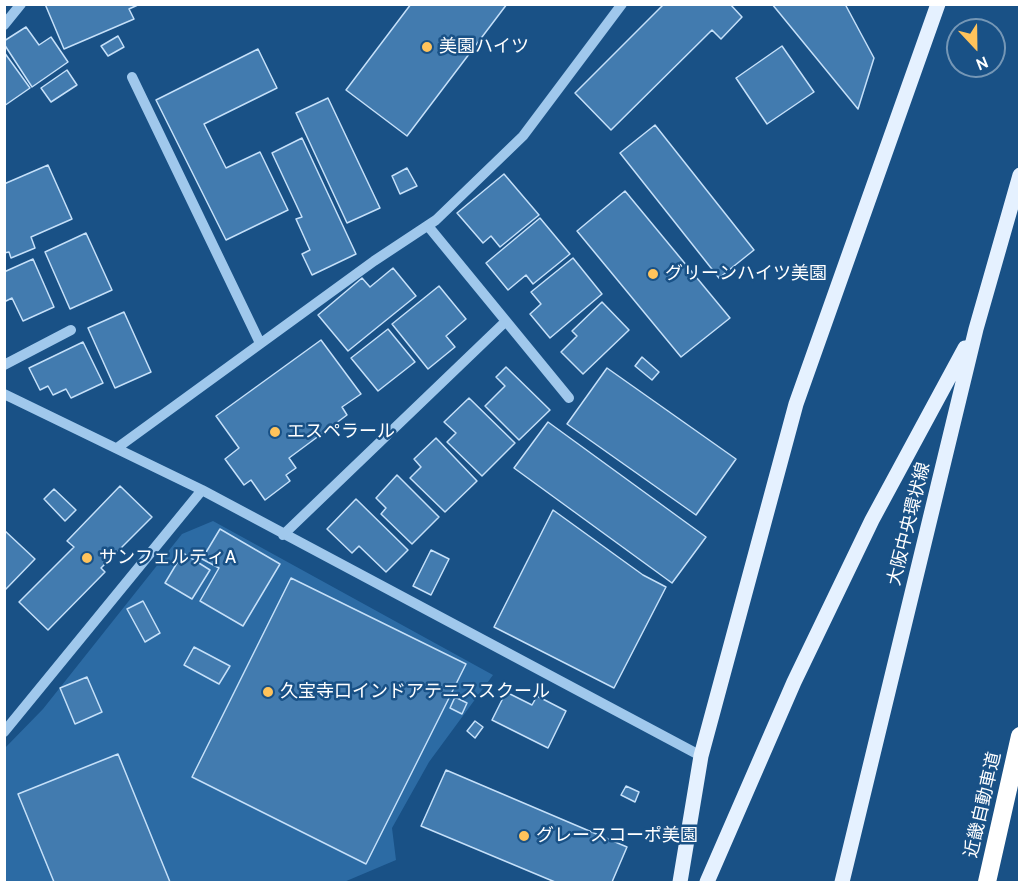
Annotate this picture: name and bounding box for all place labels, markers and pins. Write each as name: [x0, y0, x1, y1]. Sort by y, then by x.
place label: 美園ハイツ: [439, 36, 529, 58]
marker: 美園ハイツ: [420, 40, 434, 54]
place label: グリーンハイツ美園: [665, 263, 827, 285]
marker: グリーンハイツ美園: [646, 267, 660, 281]
place label: エスペラール: [287, 421, 395, 443]
marker: エスペラール: [268, 425, 282, 439]
place label: サンフェルティA: [99, 547, 236, 569]
marker: サンフェルティA: [80, 551, 94, 565]
place label: 久宝寺口インドアテニススクール: [280, 681, 550, 703]
marker: 久宝寺口インドアテニススクール: [261, 685, 275, 699]
place label: グレースコーポ美園: [536, 825, 698, 847]
marker: グレースコーポ美園: [517, 829, 531, 843]

